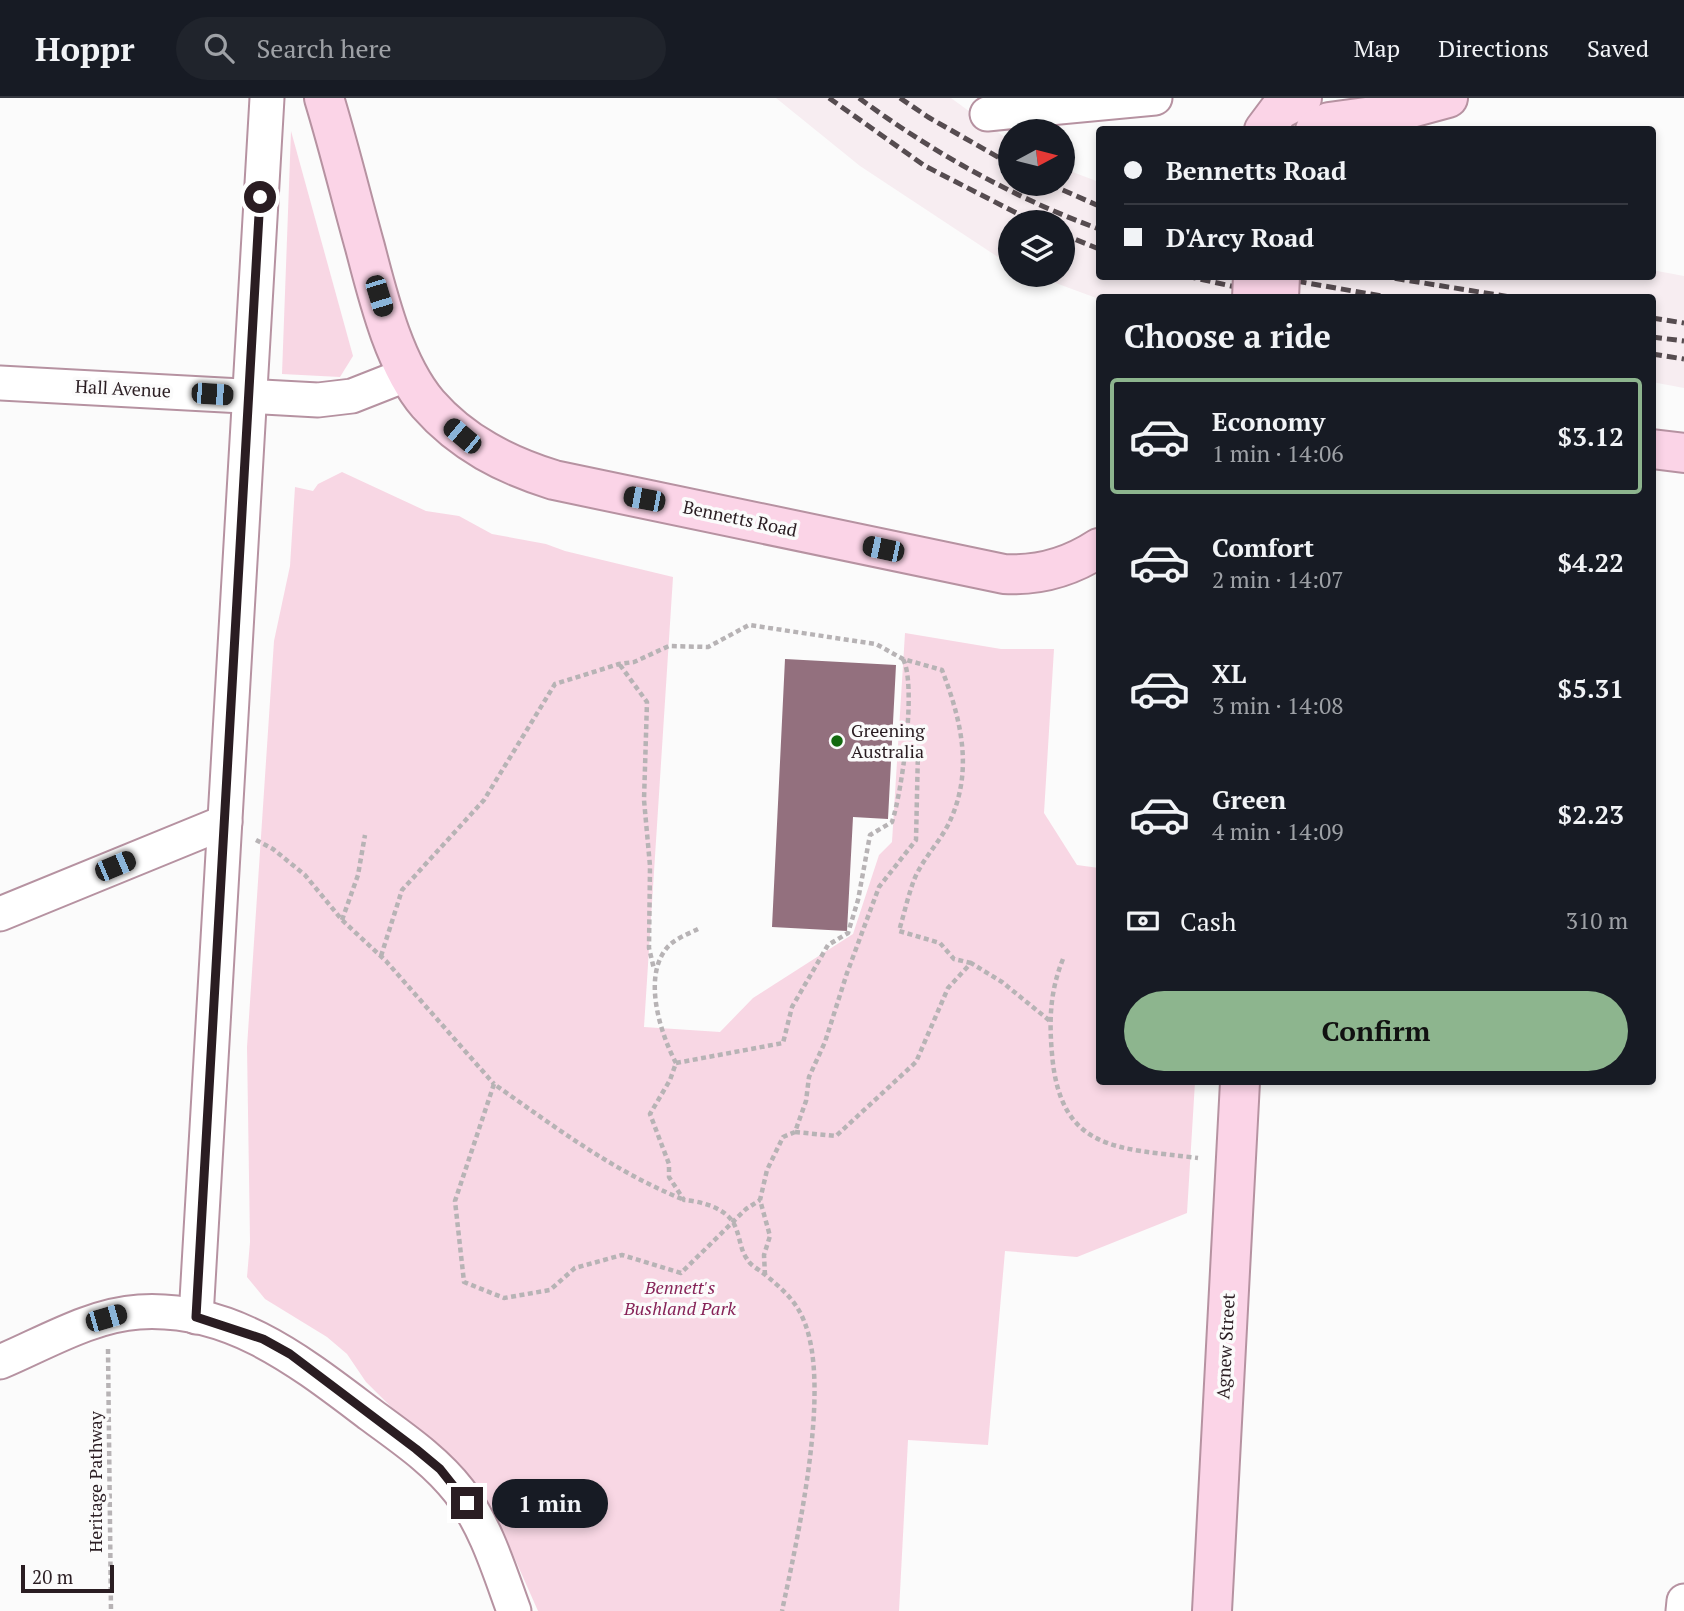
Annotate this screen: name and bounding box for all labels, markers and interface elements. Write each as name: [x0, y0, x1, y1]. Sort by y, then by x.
search box: [176, 17, 666, 80]
text: Hoppr: [35, 27, 134, 70]
icon: search: [200, 29, 238, 67]
text: Search here: [256, 31, 392, 65]
text: Map: [1354, 32, 1400, 64]
text: Directions: [1438, 32, 1549, 64]
text: Saved: [1587, 32, 1649, 64]
north arrow: [998, 119, 1074, 196]
map controls: [998, 119, 1075, 287]
text: Bennetts Road: [1166, 153, 1347, 187]
route start: [244, 181, 276, 213]
button: layers: [998, 210, 1075, 287]
text: D'Arcy Road: [1166, 220, 1314, 254]
car: [363, 273, 396, 319]
text: Choose a ride: [1124, 315, 1331, 357]
street label: Hall Avenue: [74, 374, 172, 402]
car: [191, 382, 234, 406]
text: Economy: [1212, 404, 1325, 438]
icon: car: [1128, 405, 1191, 468]
car: [440, 414, 485, 458]
text: $3.12: [1558, 419, 1624, 453]
text: 1 min · 14:06: [1212, 438, 1344, 469]
car: [622, 485, 667, 513]
street label: Bennetts Road: [681, 494, 800, 542]
text: Comfort: [1212, 530, 1314, 564]
icon: car: [1128, 531, 1191, 594]
car: [861, 534, 906, 564]
text: $4.22: [1558, 545, 1624, 579]
text: 2 min · 14:07: [1212, 564, 1344, 595]
text: XL: [1212, 656, 1246, 690]
icon: car: [1128, 657, 1191, 720]
text: $5.31: [1558, 671, 1624, 705]
text: 3 min · 14:08: [1212, 690, 1344, 721]
place label: Greening Australia: [851, 718, 925, 763]
marker: Greening Australia: [829, 733, 845, 749]
text: Green: [1212, 782, 1286, 816]
icon: car: [1128, 783, 1191, 846]
text: $2.23: [1558, 797, 1624, 831]
text: 4 min · 14:09: [1212, 816, 1344, 847]
car: [92, 848, 139, 884]
icon: cash: [1124, 902, 1162, 940]
text: Cash: [1180, 904, 1236, 938]
text: 310 m: [1566, 905, 1628, 936]
button: Confirm: [1124, 991, 1628, 1071]
park label: Bennett's Bushland Park: [623, 1275, 736, 1320]
street label: Agnew Street: [1210, 1292, 1240, 1400]
car: [83, 1302, 130, 1334]
street label: Heritage Pathway: [83, 1410, 107, 1553]
callout: 1 min: [491, 1478, 607, 1528]
route end: [451, 1487, 483, 1519]
text: 1 min: [519, 1488, 581, 1519]
scale bar: [21, 1562, 114, 1594]
text: 20 m: [32, 1564, 73, 1589]

